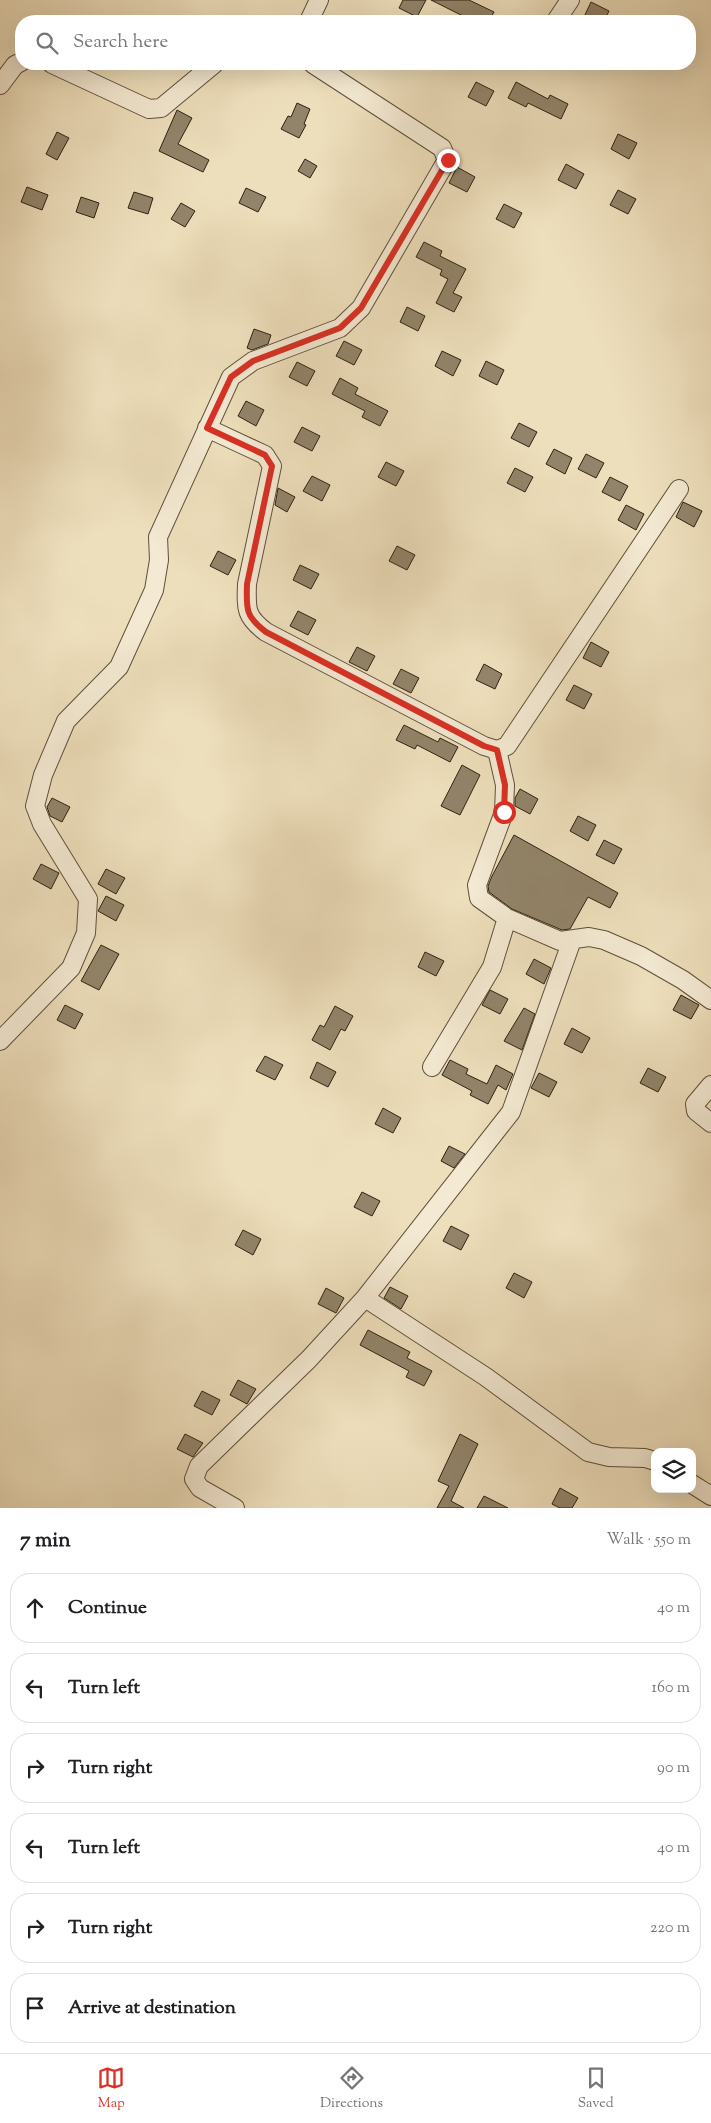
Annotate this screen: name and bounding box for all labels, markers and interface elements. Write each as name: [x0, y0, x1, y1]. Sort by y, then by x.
search box: [15, 15, 696, 70]
icon: search: [33, 29, 61, 57]
text: Search here: [73, 29, 168, 56]
route end: [437, 149, 460, 172]
route start: [493, 801, 516, 824]
map controls: [651, 1448, 696, 1493]
button: layers: [651, 1448, 696, 1493]
text: 7 min: [20, 1526, 71, 1556]
text: Walk · 550 m: [606, 1529, 691, 1552]
icon: ahead: [21, 1594, 49, 1622]
text: Continue: [68, 1595, 147, 1622]
text: 40 m: [657, 1597, 690, 1620]
icon: left: [21, 1674, 49, 1702]
text: Turn left: [68, 1675, 140, 1702]
text: 160 m: [652, 1677, 690, 1700]
icon: right: [21, 1754, 49, 1782]
text: Turn right: [68, 1755, 152, 1782]
text: 90 m: [657, 1757, 690, 1780]
icon: left: [21, 1834, 49, 1862]
text: Turn left: [68, 1835, 140, 1862]
text: 40 m: [657, 1837, 690, 1860]
icon: right: [21, 1914, 49, 1942]
text: Turn right: [68, 1915, 152, 1942]
text: 220 m: [650, 1917, 690, 1940]
icon: arrive: [21, 1994, 49, 2022]
text: Arrive at destination: [68, 1995, 236, 2022]
tab: Map: [97, 2064, 125, 2114]
tab: Directions: [320, 2064, 383, 2114]
tab: Saved: [578, 2064, 614, 2114]

